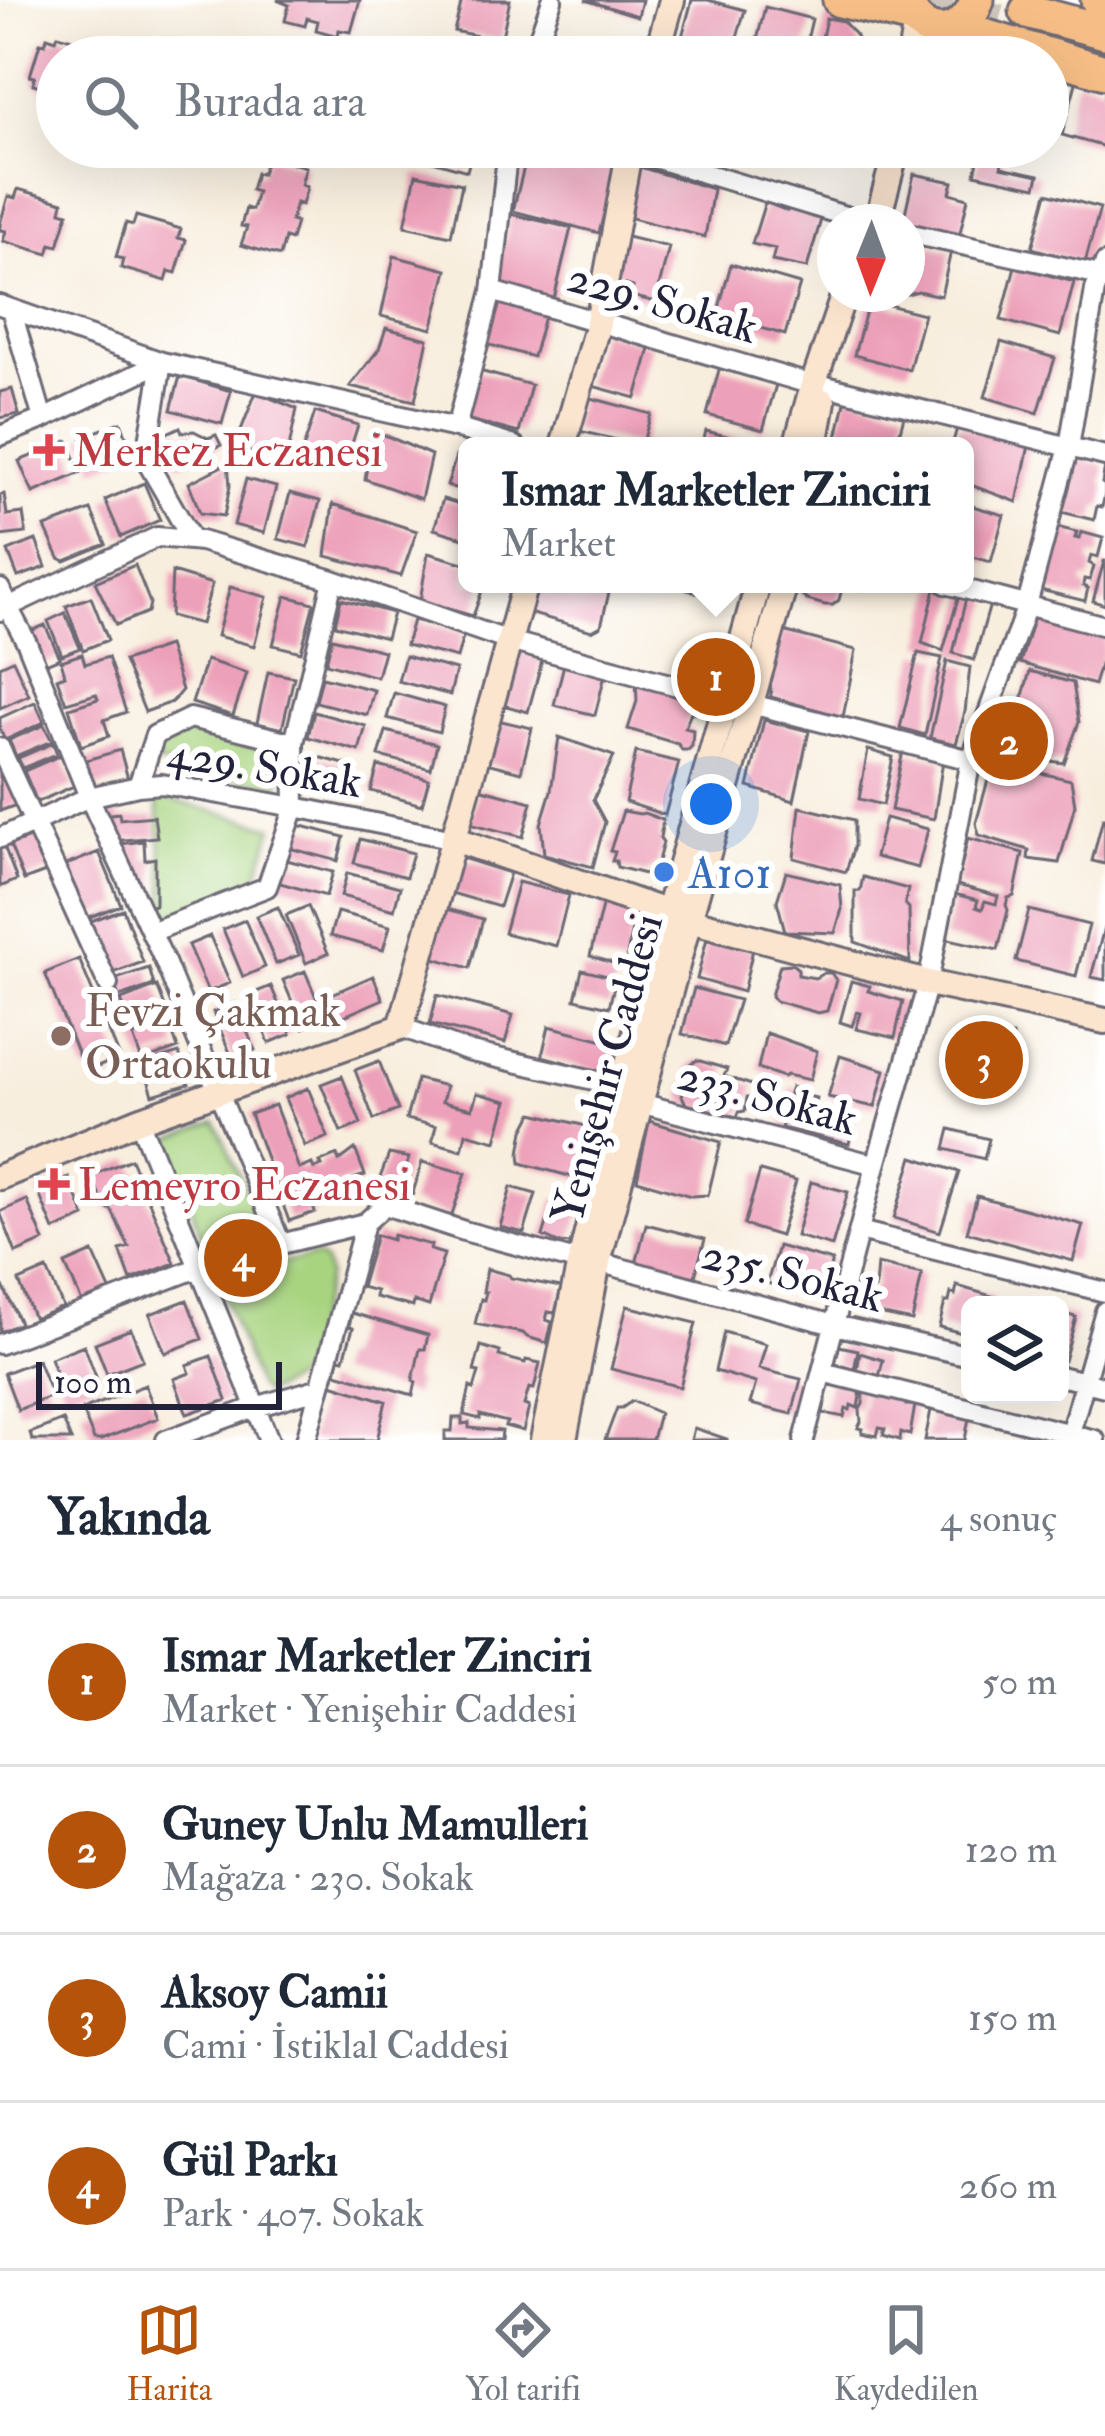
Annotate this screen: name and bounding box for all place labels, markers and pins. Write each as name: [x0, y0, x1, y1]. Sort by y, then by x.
place label: Merkez Eczanesi: [73, 424, 382, 480]
marker: Merkez Eczanesi: [36, 437, 62, 463]
pin: 1: [677, 632, 755, 722]
pin: 2: [970, 696, 1048, 786]
place label: A101: [687, 846, 771, 902]
marker: A101: [651, 859, 677, 885]
place label: Fevzi Çakmak Ortaokulu: [85, 984, 341, 1092]
pin: 3: [945, 1015, 1023, 1105]
marker: Fevzi Çakmak Ortaokulu: [48, 1023, 74, 1049]
place label: Lemeyro Eczanesi: [78, 1158, 411, 1214]
marker: Lemeyro Eczanesi: [41, 1171, 67, 1197]
pin: 4: [204, 1213, 282, 1303]

